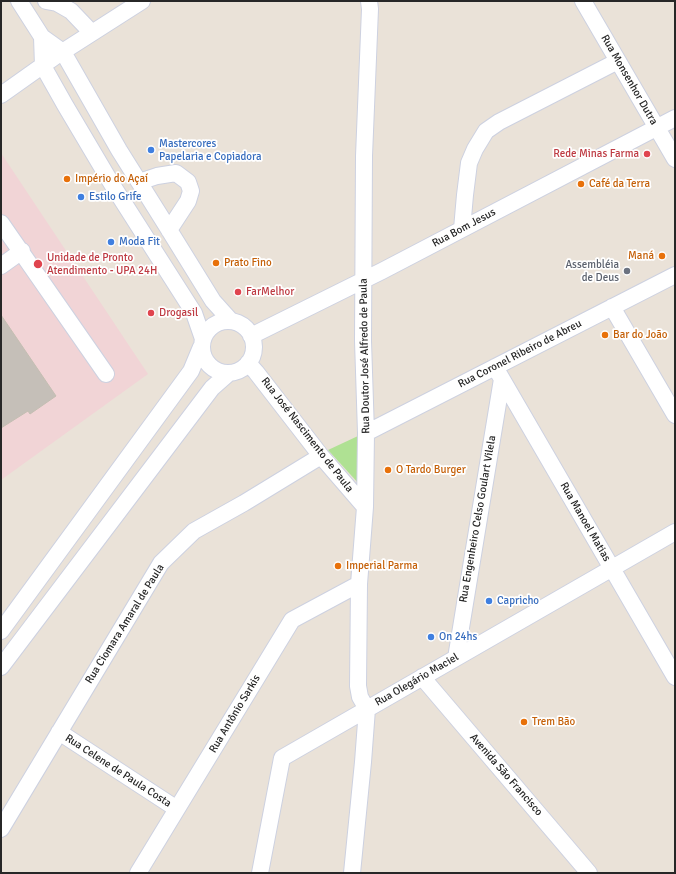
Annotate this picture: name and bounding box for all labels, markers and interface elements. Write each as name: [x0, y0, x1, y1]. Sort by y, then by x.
street label: Rua Monsenhor Dutra: [598, 33, 660, 127]
place label: Mastercores Papelaria e Copiadora: [159, 137, 262, 163]
marker: Mastercores Papelaria e Copiadora: [146, 145, 156, 155]
place label: Rede Minas Farma: [553, 147, 639, 161]
marker: Rede Minas Farma: [642, 149, 652, 159]
place label: Império do Açaí: [75, 172, 148, 186]
marker: Império do Açaí: [62, 174, 72, 184]
place label: Café da Terra: [589, 177, 650, 191]
marker: Café da Terra: [576, 179, 586, 189]
place label: Estilo Grife: [89, 190, 142, 204]
marker: Estilo Grife: [76, 192, 86, 202]
street label: Rua Bom Jesus: [430, 206, 498, 250]
place label: Moda Fit: [119, 235, 160, 249]
marker: Moda Fit: [106, 237, 116, 247]
place label: Maná: [628, 249, 654, 263]
place label: Unidade de Pronto Atendimento - UPA 24H: [47, 251, 157, 277]
marker: Maná: [657, 251, 667, 261]
place label: Prato Fino: [224, 256, 272, 270]
marker: Unidade de Pronto Atendimento - UPA 24H: [32, 258, 44, 270]
marker: Prato Fino: [211, 258, 221, 268]
place label: Assembléia de Deus: [565, 258, 619, 284]
marker: Assembléia de Deus: [622, 266, 632, 276]
street label: Rua Doutor José Alfredo de Paula: [357, 278, 373, 434]
place label: FarMelhor: [246, 285, 294, 299]
marker: FarMelhor: [233, 287, 243, 297]
place label: Drogasil: [159, 306, 198, 320]
marker: Drogasil: [146, 308, 156, 318]
street label: Rua Coronel Ribeiro de Abreu: [456, 317, 584, 391]
place label: Bar do João: [613, 328, 668, 342]
marker: Bar do João: [600, 330, 610, 340]
street label: Rua José Nascimento de Paula: [258, 375, 356, 495]
street label: Rua Engenheiro Celso Goulart Vilela: [457, 434, 499, 604]
place label: O Tardo Burger: [396, 463, 466, 477]
marker: O Tardo Burger: [383, 465, 393, 475]
street label: Rua Manoel Matias: [557, 480, 613, 564]
place label: Imperial Parma: [346, 559, 418, 573]
marker: Imperial Parma: [333, 561, 343, 571]
street label: Rua Ciomara Amaral de Paula: [83, 562, 167, 686]
place label: Capricho: [497, 594, 539, 608]
marker: Capricho: [484, 596, 494, 606]
place label: On 24hs: [439, 630, 477, 644]
marker: On 24hs: [426, 632, 436, 642]
street label: Rua Olegário Maciel: [373, 651, 461, 709]
street label: Rua Antônio Sarkis: [207, 673, 263, 755]
place label: Trem Bão: [532, 715, 575, 729]
marker: Trem Bão: [519, 717, 529, 727]
street label: Avenida São Francisco: [467, 731, 545, 819]
street label: Rua Celene de Paula Costa: [62, 732, 174, 810]

